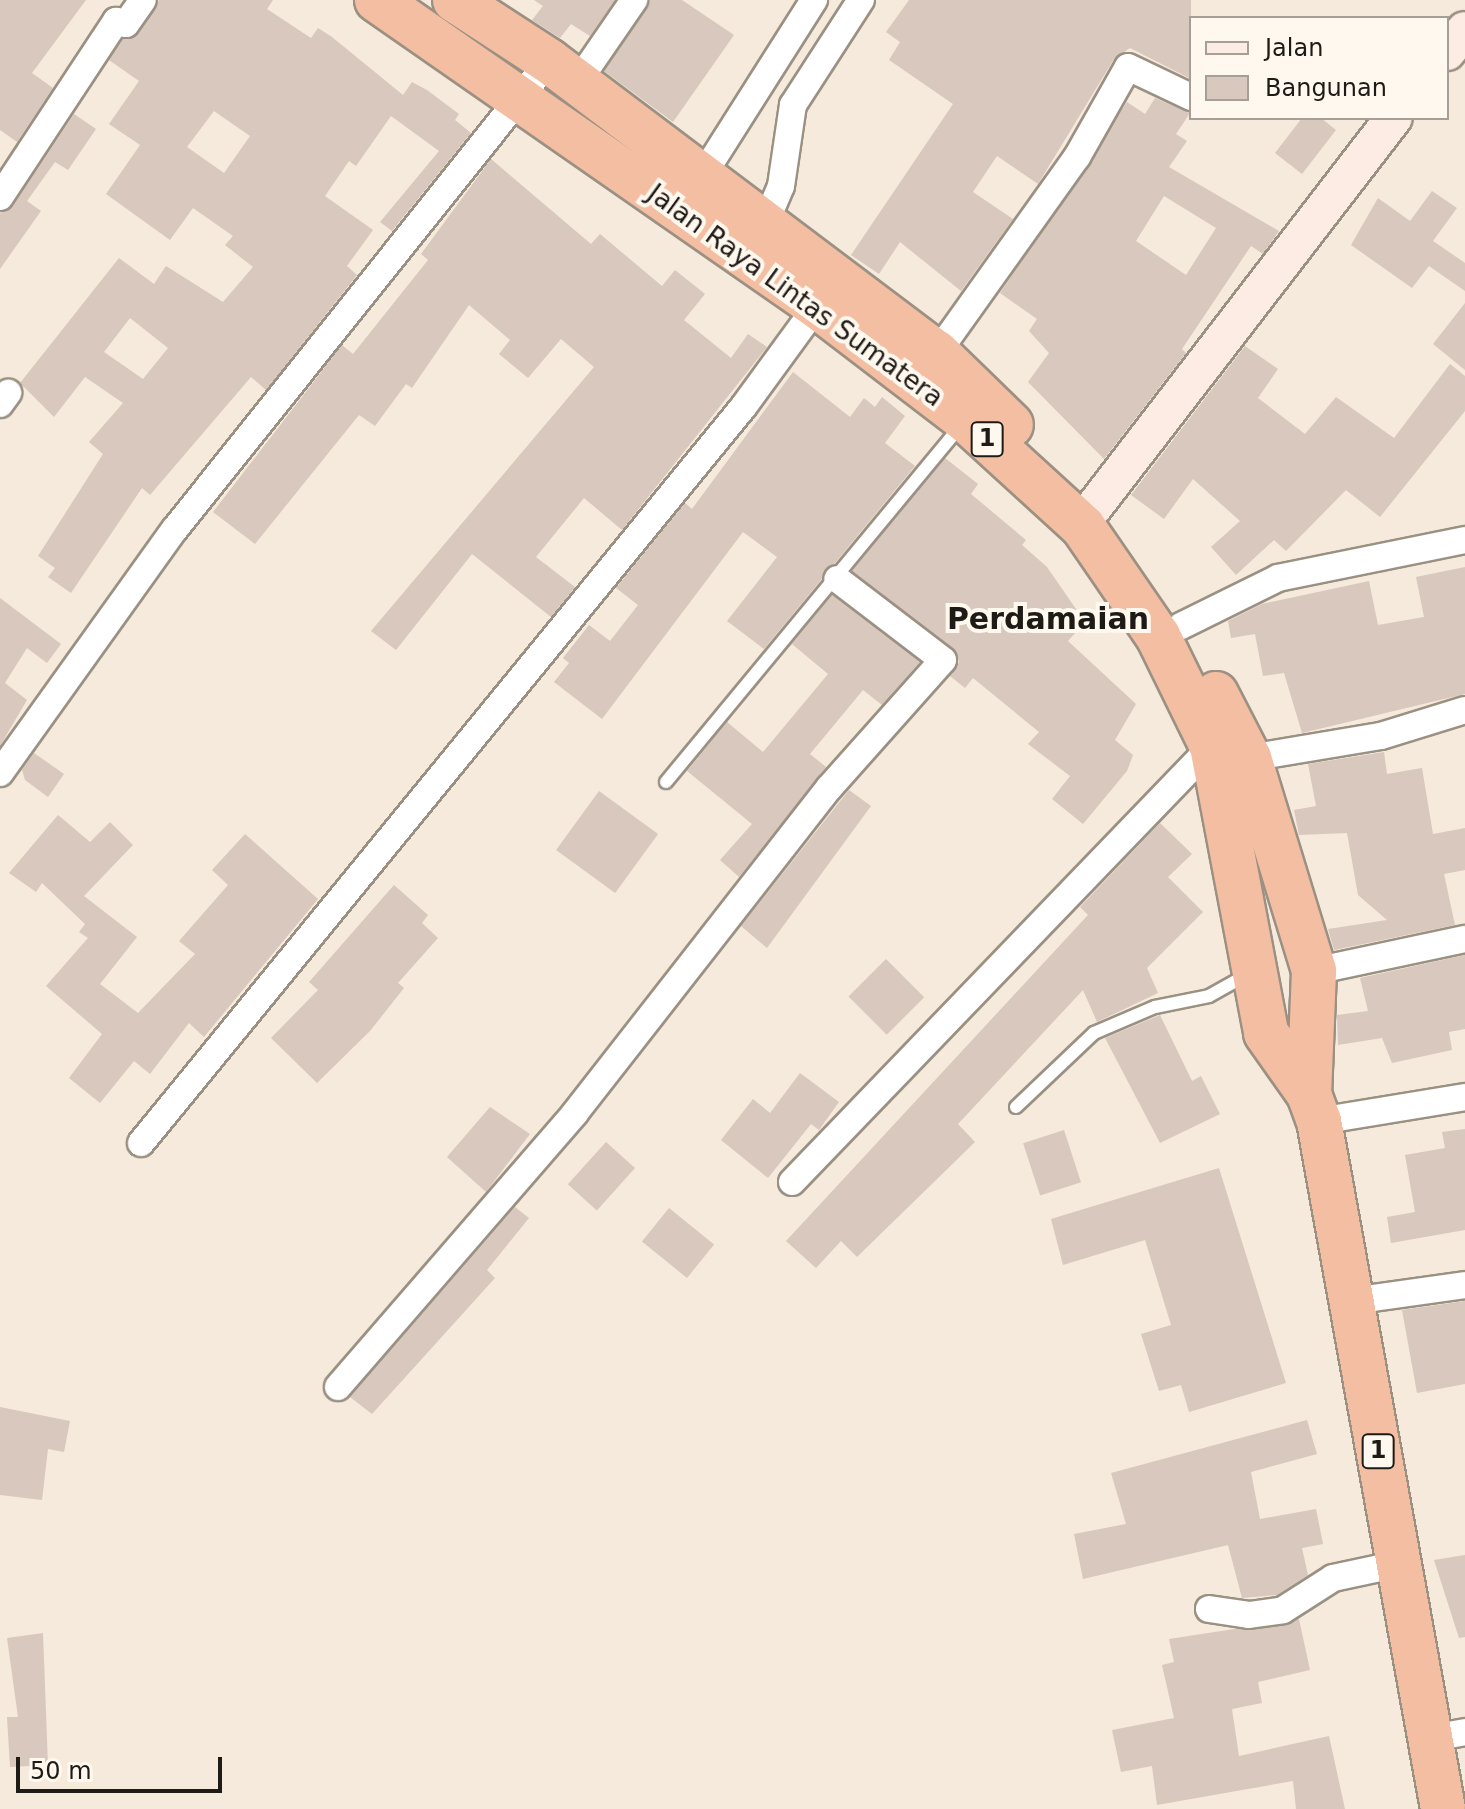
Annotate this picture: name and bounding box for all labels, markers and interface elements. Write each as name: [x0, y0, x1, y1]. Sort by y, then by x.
legend: [1189, 16, 1449, 120]
text: Jalan: [1265, 34, 1323, 62]
text: Bangunan: [1265, 74, 1387, 102]
street label: Jalan Raya Lintas Sumatera: [641, 178, 949, 414]
road number: 1: [969, 419, 1005, 459]
district label: Perdamaian: [947, 601, 1149, 637]
road number: 1: [1360, 1431, 1396, 1471]
scale bar: [20, 1741, 226, 1791]
text: 50 m: [30, 1757, 92, 1785]

